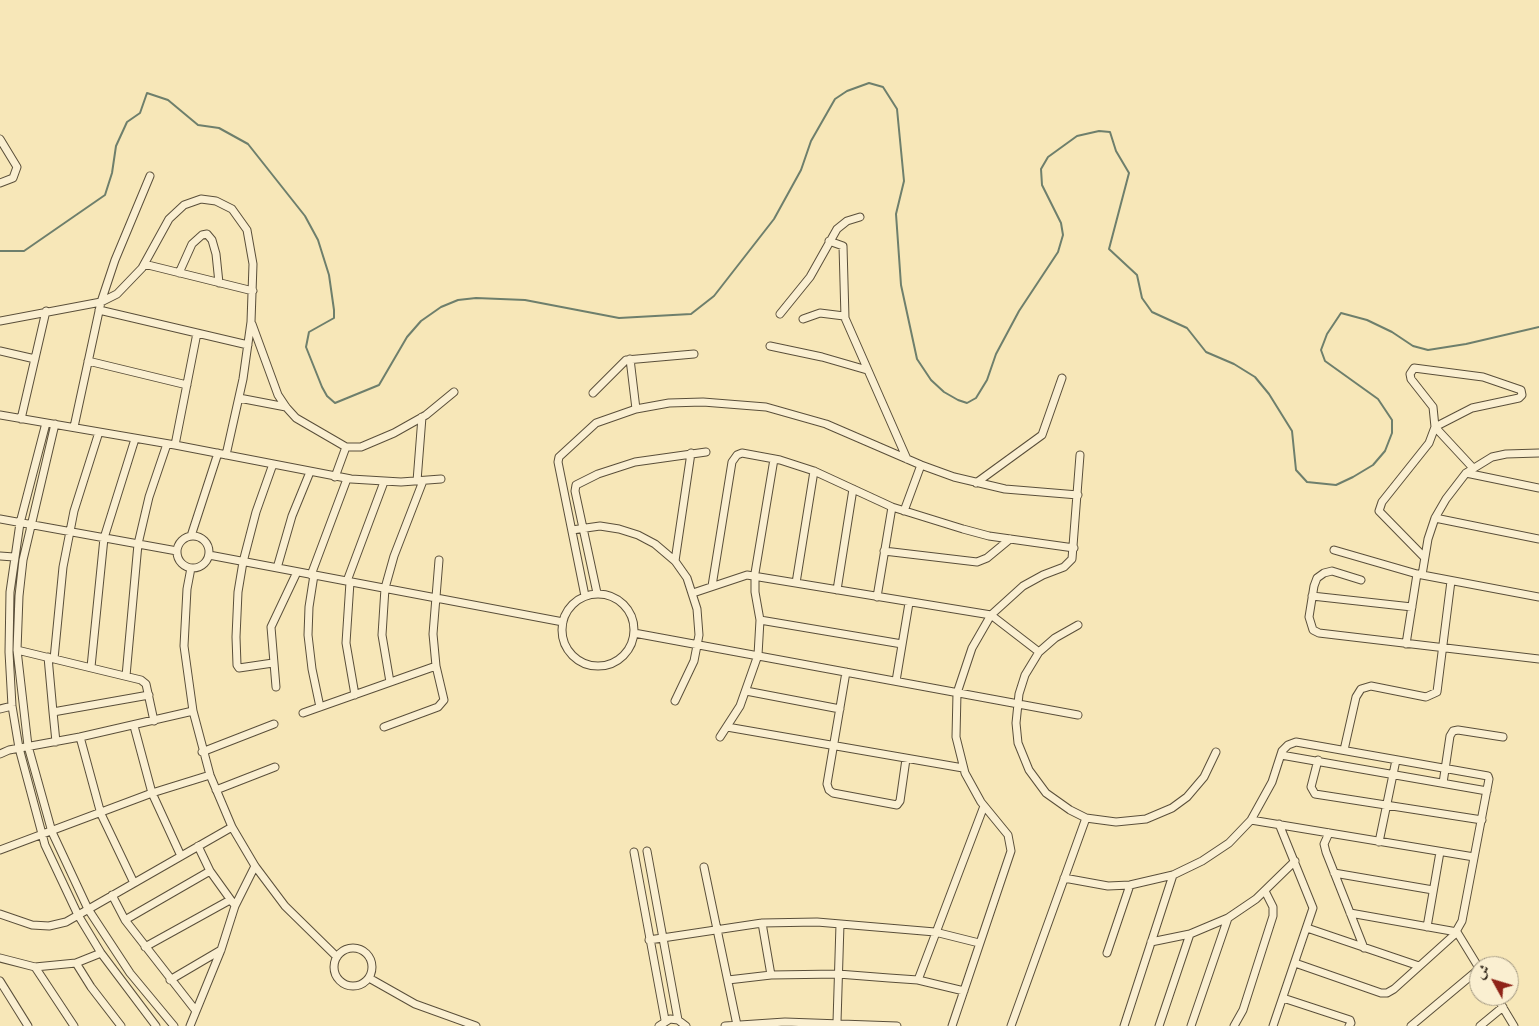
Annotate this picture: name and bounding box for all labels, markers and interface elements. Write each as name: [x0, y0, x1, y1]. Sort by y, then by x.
north arrow: [1469, 956, 1519, 1006]
text: ش: [1471, 961, 1494, 983]

